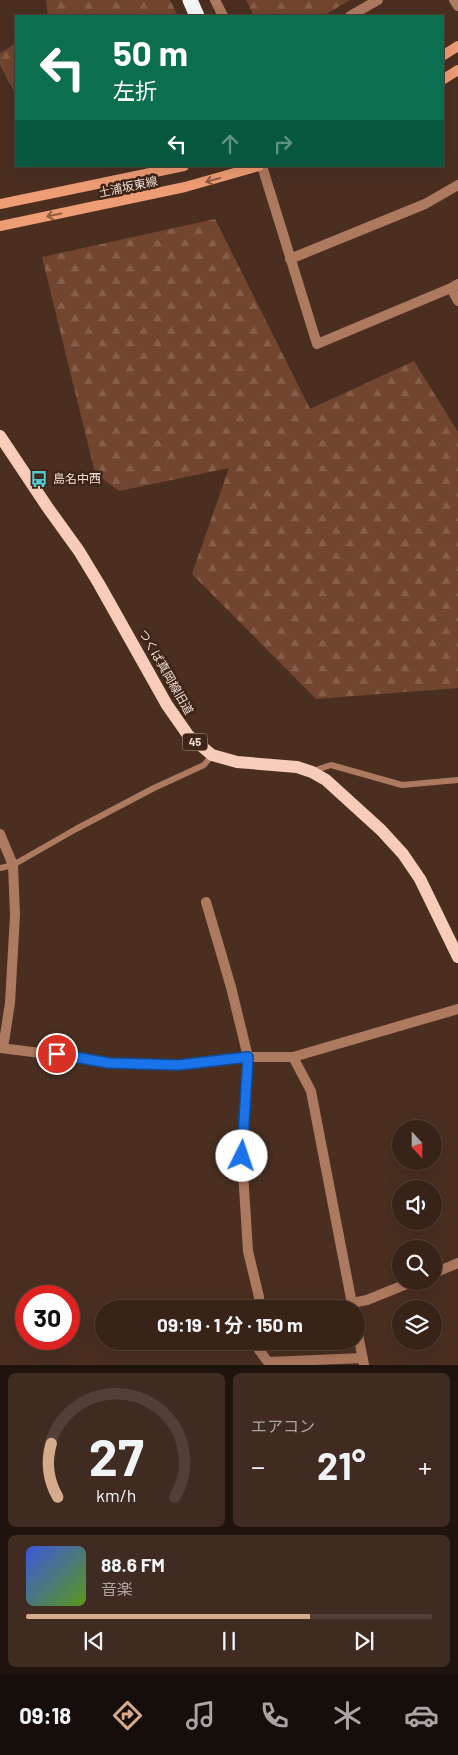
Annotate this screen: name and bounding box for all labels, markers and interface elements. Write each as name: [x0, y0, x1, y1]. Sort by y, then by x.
text: 50 m: [113, 31, 188, 73]
icon: left: [30, 35, 95, 100]
text: 左折: [113, 77, 157, 103]
icon: left: [163, 130, 191, 158]
icon: ahead: [216, 130, 244, 158]
icon: right: [269, 130, 297, 158]
street label: 土浦坂東線: [97, 173, 159, 199]
one-way arrow: [205, 176, 221, 185]
one-way arrow: [46, 211, 62, 220]
bus stop icon: 島名中西: [29, 469, 49, 489]
place label: 島名中西: [53, 471, 101, 485]
street label: つくば真岡線旧道: [137, 626, 197, 717]
road number: 45: [182, 734, 208, 750]
pin: [36, 1033, 78, 1075]
icon: arrive: [43, 1040, 71, 1068]
north arrow: [392, 1120, 442, 1170]
map controls: [392, 1120, 442, 1350]
position arrow: [215, 1129, 267, 1181]
button: sound: [392, 1180, 442, 1230]
button: search: [392, 1240, 442, 1290]
speed limit sign: 30: [15, 1285, 80, 1350]
button: layers: [392, 1300, 442, 1350]
text: 09:19 · 1 分 · 150 m: [157, 1313, 303, 1336]
text: エアコン: [251, 1416, 315, 1435]
text: 27: [89, 1424, 144, 1486]
text: 21°: [317, 1442, 366, 1488]
text: −: [251, 1449, 265, 1483]
text: +: [418, 1449, 432, 1483]
text: km/h: [96, 1484, 137, 1506]
text: 88.6 FM: [101, 1553, 165, 1576]
text: 音楽: [101, 1579, 133, 1598]
icon: previous: [80, 1627, 108, 1655]
icon: pause: [215, 1627, 243, 1655]
icon: next: [350, 1627, 378, 1655]
icon: directions: [110, 1698, 145, 1733]
icon: music: [183, 1698, 218, 1733]
icon: phone: [257, 1698, 292, 1733]
icon: climate: [330, 1698, 365, 1733]
icon: car: [404, 1698, 439, 1733]
text: 09:18: [19, 1702, 71, 1728]

